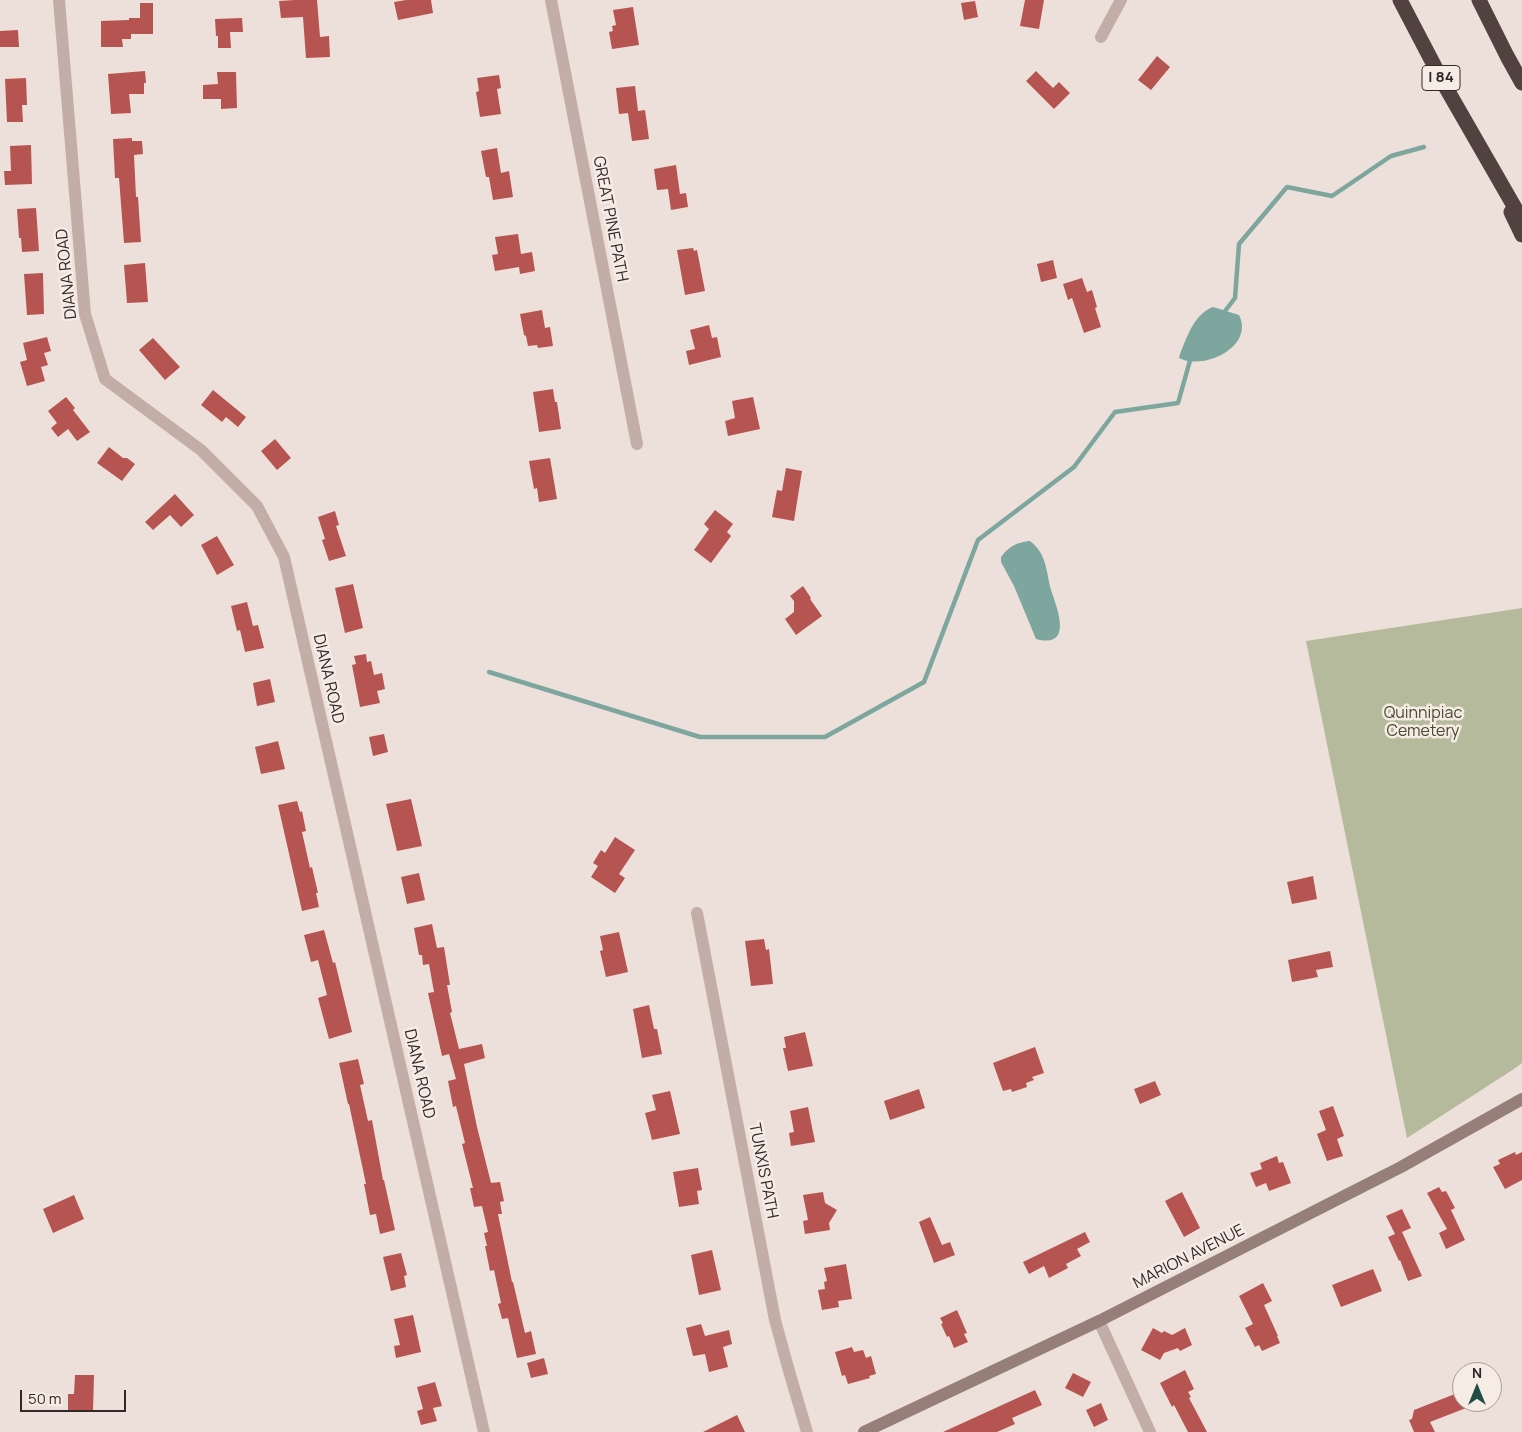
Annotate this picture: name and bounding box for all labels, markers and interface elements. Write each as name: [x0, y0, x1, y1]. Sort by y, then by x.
road number: I 84: [1422, 66, 1460, 90]
street label: GREAT PINE PATH: [588, 155, 632, 283]
street label: DIANA ROAD: [53, 228, 81, 320]
street label: DIANA ROAD: [308, 632, 348, 726]
park label: Quinnipiac Cemetery: [1384, 704, 1462, 742]
street label: DIANA ROAD: [399, 1027, 439, 1121]
street label: TUNXIS PATH: [744, 1122, 782, 1220]
street label: MARION AVENUE: [1130, 1221, 1248, 1293]
north arrow: [1452, 1362, 1502, 1412]
text: N: [1472, 1363, 1482, 1382]
scale bar: [22, 1380, 129, 1412]
text: 50 m: [28, 1388, 62, 1409]

